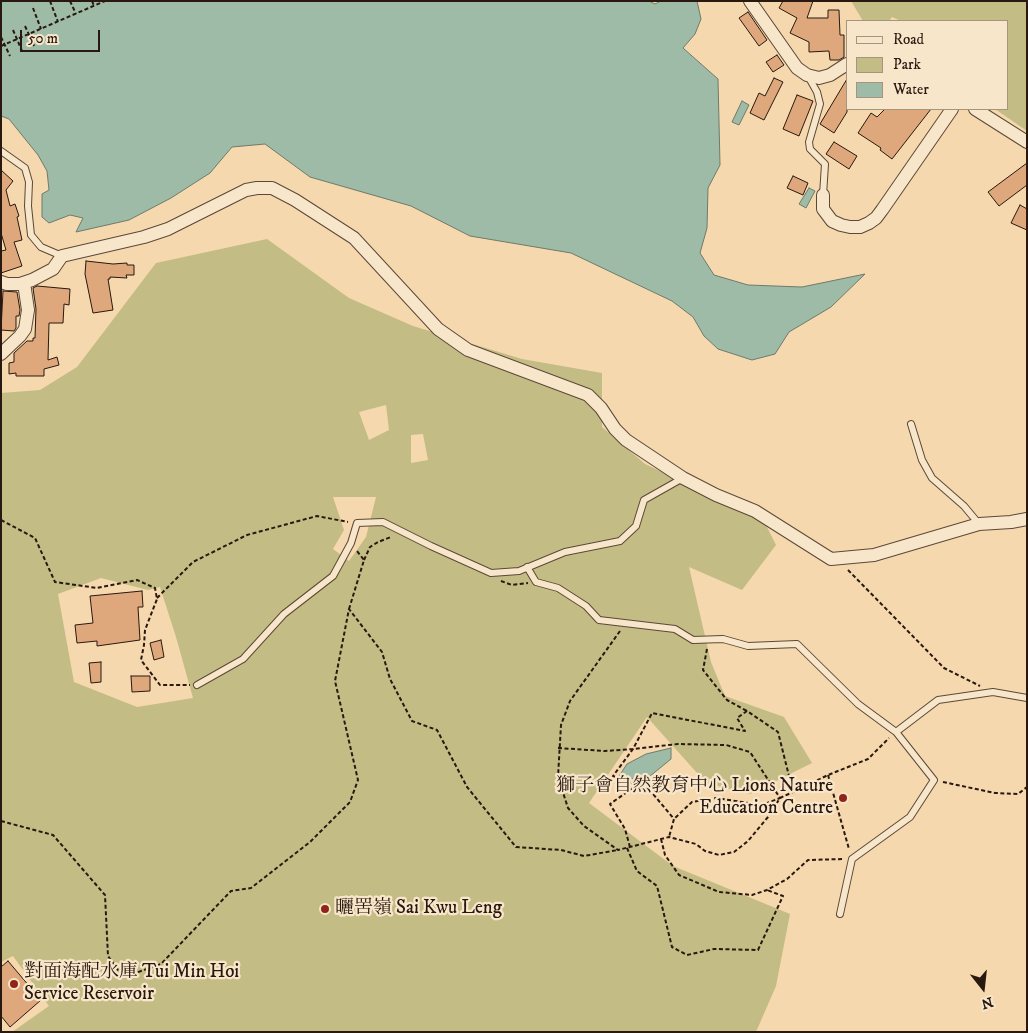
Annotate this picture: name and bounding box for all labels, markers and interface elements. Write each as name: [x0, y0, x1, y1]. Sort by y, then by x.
scale bar: [22, 20, 102, 52]
legend: [846, 20, 1008, 110]
text: 50 m: [28, 29, 58, 48]
text: Road: [893, 30, 924, 49]
text: Park: [893, 55, 921, 74]
text: Water: [893, 80, 929, 99]
place label: 獅子會自然教育中心 Lions Nature Education Centre: [556, 776, 833, 820]
marker: 獅子會自然教育中心 Lions Nature Education Centre: [837, 792, 849, 804]
place label: 曬罟嶺 Sai Kwu Leng: [335, 898, 502, 920]
marker: 曬罟嶺 Sai Kwu Leng: [319, 903, 331, 915]
place label: 對面海配水庫 Tui Min Hoi Service Reservoir: [24, 962, 239, 1006]
north arrow: [958, 963, 1008, 1013]
marker: 對面海配水庫 Tui Min Hoi Service Reservoir: [8, 978, 20, 990]
text: N: [979, 992, 995, 1013]

